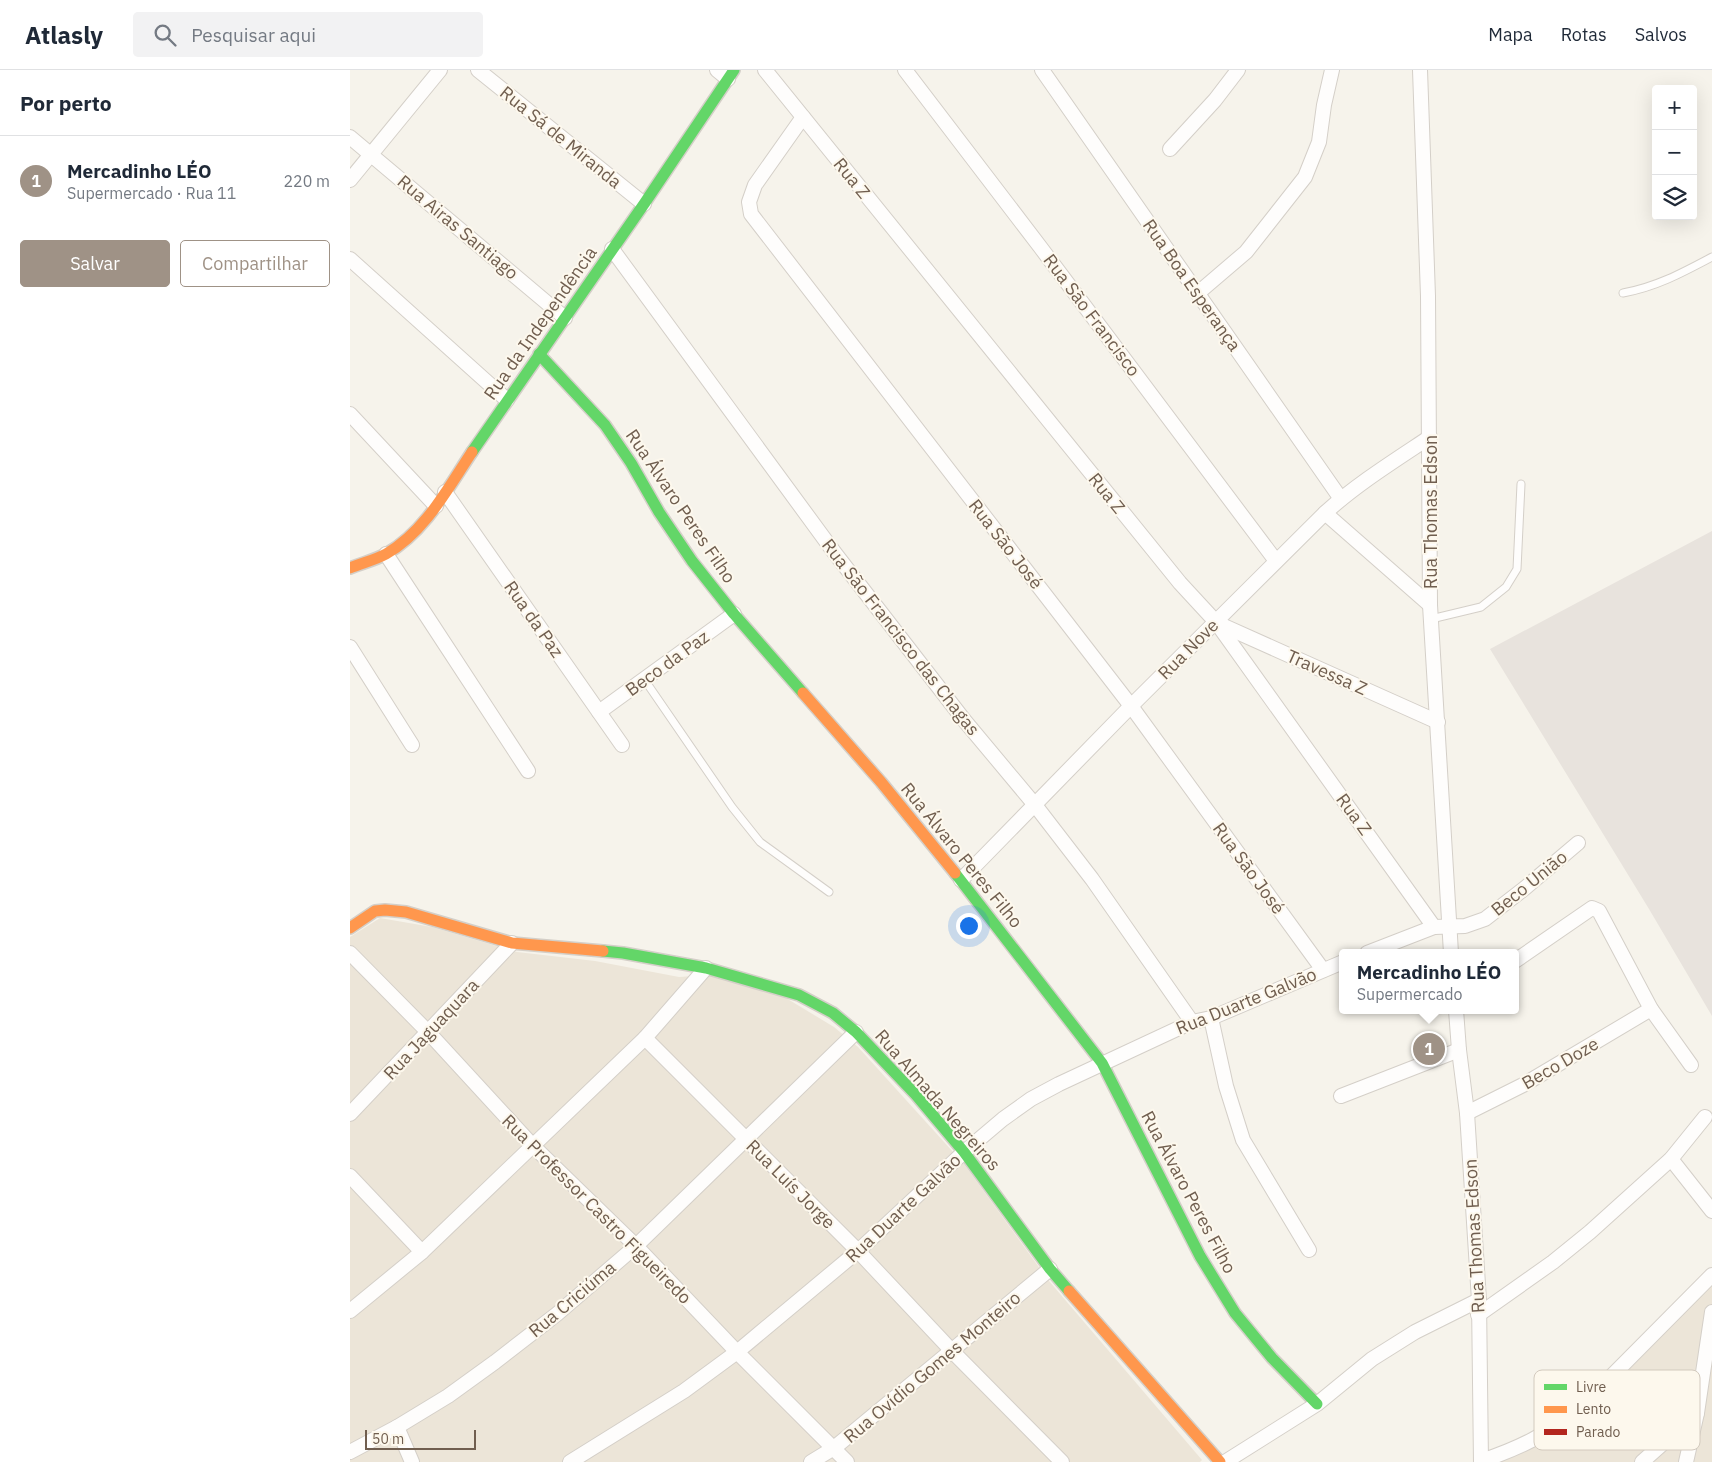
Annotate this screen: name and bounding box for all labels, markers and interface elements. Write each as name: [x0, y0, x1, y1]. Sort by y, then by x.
search box: [133, 12, 483, 57]
text: Atlasly: [25, 19, 103, 51]
icon: search: [151, 21, 179, 49]
text: Pesquisar aqui: [191, 23, 316, 47]
text: Mapa: [1488, 23, 1533, 46]
text: Rotas: [1561, 23, 1607, 46]
text: Salvos: [1635, 23, 1687, 46]
street label: Rua Sá de Miranda: [495, 81, 627, 193]
map controls: [1652, 85, 1697, 220]
button: +: [1652, 85, 1697, 130]
text: Por perto: [20, 89, 112, 117]
button: −: [1652, 130, 1697, 175]
street label: Rua Z: [829, 153, 875, 203]
text: Mercadinho LÉO: [67, 159, 211, 183]
street label: Rua Airas Santiago: [393, 170, 523, 284]
text: 1: [31, 171, 41, 191]
text: 220 m: [283, 171, 330, 191]
button: layers: [1652, 175, 1697, 220]
text: Supermercado · Rua 11: [67, 183, 236, 203]
street label: Rua Boa Esperança: [1138, 215, 1246, 356]
button: Salvar: [20, 240, 170, 287]
button: Compartilhar: [180, 240, 330, 287]
street label: Rua da Independência: [478, 242, 602, 404]
street label: Rua São Francisco: [1038, 249, 1146, 381]
street label: Rua Álvaro Peres Filho: [621, 425, 741, 587]
street label: Rua Thomas Edson: [1419, 435, 1442, 589]
street label: Rua Z: [1084, 468, 1130, 518]
street label: Rua São José: [964, 494, 1048, 594]
street label: Rua São Francisco das Chagas: [817, 534, 985, 740]
street label: Rua da Paz: [499, 576, 569, 662]
street label: Rua Nove: [1153, 614, 1223, 684]
street label: Beco da Paz: [621, 625, 713, 701]
street label: Travessa Z: [1283, 644, 1371, 700]
street label: Rua Álvaro Peres Filho: [896, 778, 1028, 932]
street label: Rua Z: [1331, 789, 1377, 839]
street label: Rua São José: [1208, 818, 1290, 919]
street label: Beco União: [1486, 845, 1572, 921]
your location: [956, 913, 982, 939]
popup: [1339, 949, 1519, 1014]
text: Mercadinho LÉO: [1357, 960, 1501, 984]
street label: Rua Duarte Galvão: [1172, 962, 1320, 1040]
street label: Rua Jaguaquara: [378, 973, 484, 1084]
text: Supermercado: [1357, 984, 1462, 1004]
street label: Rua Almada Negreiros: [870, 1025, 1006, 1175]
pin: 1: [1413, 1030, 1445, 1068]
street label: Beco Doze: [1517, 1032, 1603, 1094]
street label: Rua Álvaro Peres Filho: [1136, 1107, 1242, 1277]
street label: Rua Professor Castro Figueiredo: [497, 1109, 697, 1309]
street label: Rua Luís Jorge: [742, 1135, 841, 1234]
street label: Rua Duarte Galvão: [840, 1149, 966, 1267]
street label: Rua Thomas Edson: [1458, 1158, 1490, 1314]
street label: Rua Criciúma: [524, 1256, 621, 1342]
street label: Rua Ovídio Gomes Monteiro: [839, 1286, 1025, 1448]
legend: [1534, 1370, 1700, 1450]
text: Livre: [1576, 1378, 1606, 1396]
text: Lento: [1576, 1400, 1611, 1418]
text: Parado: [1576, 1423, 1620, 1441]
scale bar: [365, 1427, 476, 1450]
text: 50 m: [372, 1430, 404, 1448]

